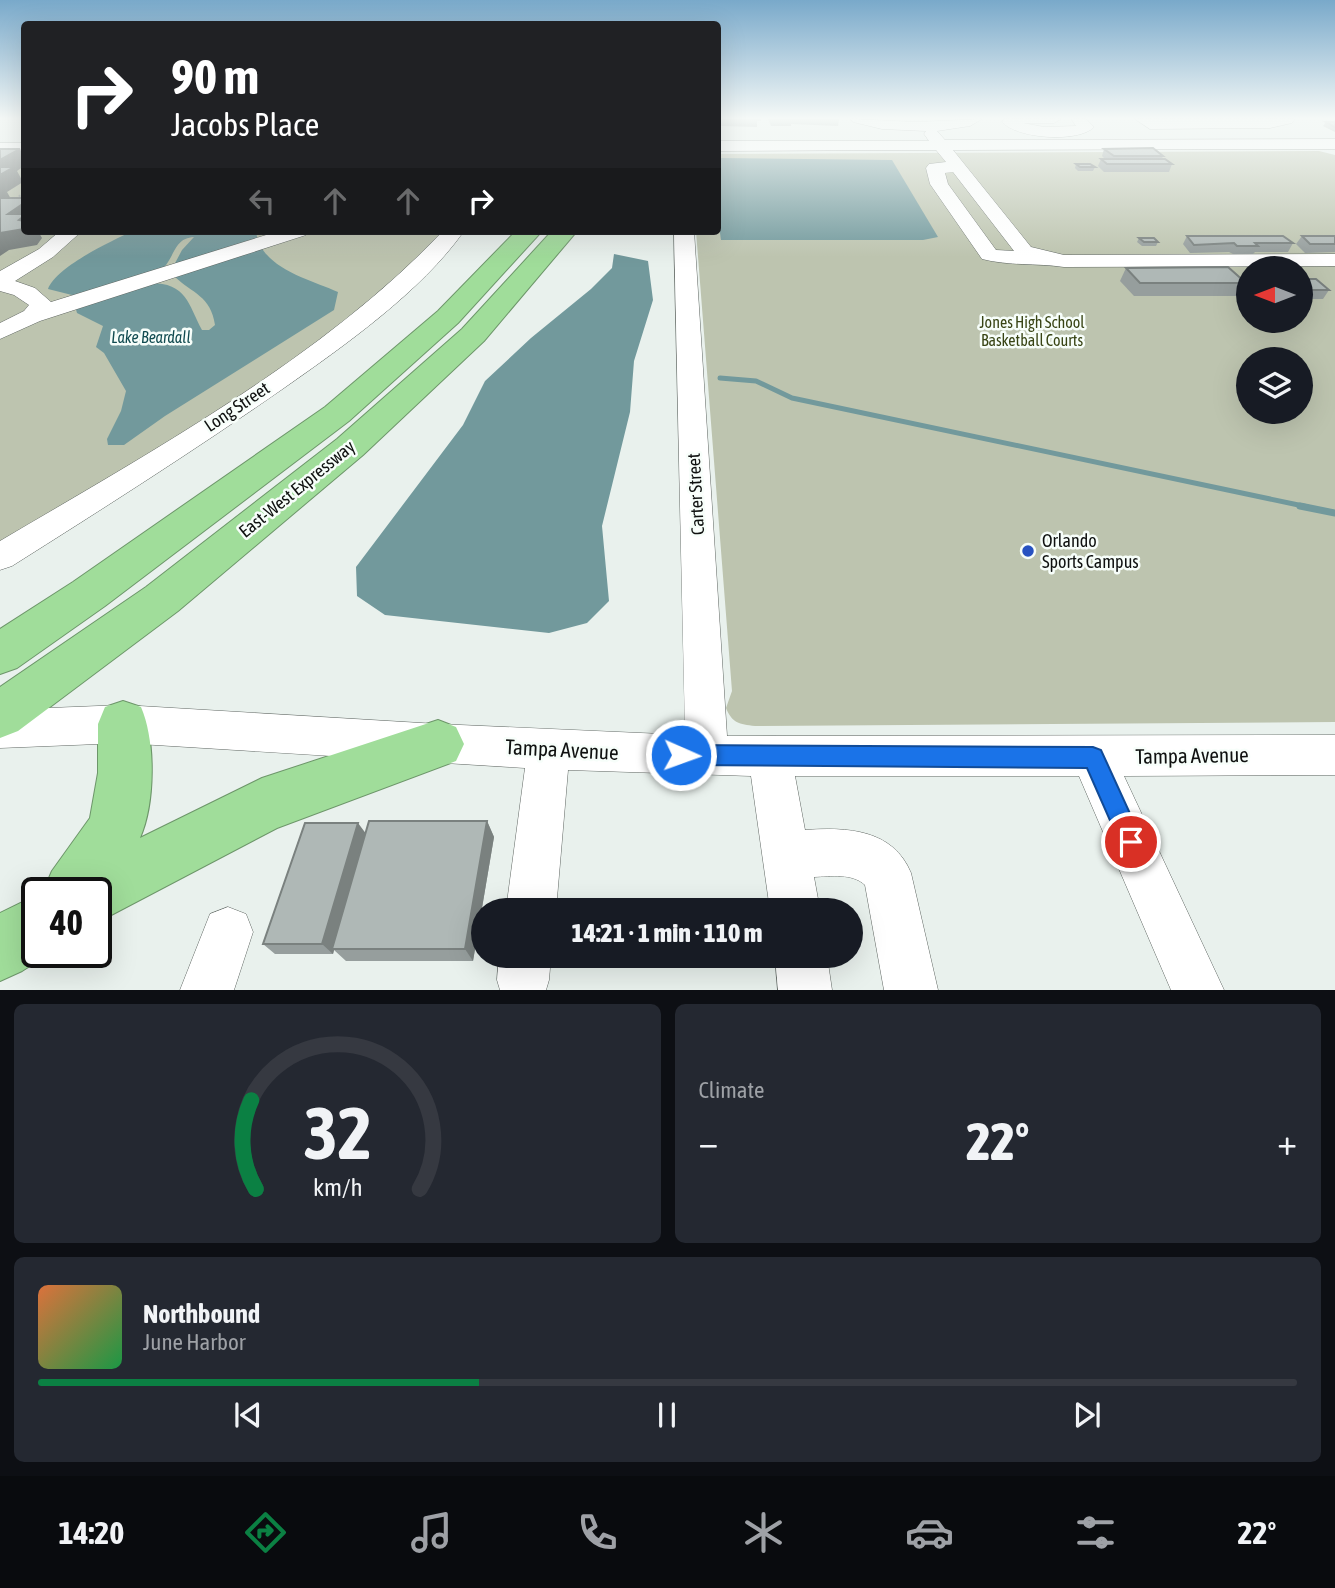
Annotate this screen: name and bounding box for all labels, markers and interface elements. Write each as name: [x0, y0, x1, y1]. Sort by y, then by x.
text: 90 m: [171, 48, 259, 104]
icon: right: [56, 49, 147, 140]
text: Jacobs Place: [171, 106, 319, 143]
icon: left: [243, 182, 281, 220]
icon: ahead: [316, 182, 354, 220]
icon: ahead: [389, 182, 427, 220]
icon: right: [462, 182, 500, 220]
north arrow: [1236, 256, 1312, 332]
map controls: [1236, 256, 1313, 424]
park label: Jones High School Basketball Courts: [980, 313, 1085, 349]
water label: Lake Beardall: [111, 328, 191, 346]
button: layers: [1236, 347, 1313, 424]
street label: Long Street: [200, 377, 273, 436]
street label: East-West Expressway: [235, 436, 359, 542]
street label: Carter Street: [683, 453, 708, 536]
place label: Orlando Sports Campus: [1042, 530, 1139, 572]
marker: Orlando Sports Campus: [1020, 543, 1036, 559]
position arrow: [644, 718, 718, 792]
street label: Tampa Avenue: [505, 734, 619, 764]
street label: Tampa Avenue: [1135, 742, 1249, 768]
pin: [1101, 812, 1161, 872]
icon: arrive: [1112, 823, 1150, 861]
speed limit sign: 40: [21, 877, 112, 968]
text: 14:21 · 1 min · 110 m: [572, 918, 762, 948]
text: Climate: [699, 1077, 764, 1103]
text: 32: [303, 1092, 371, 1175]
text: 22°: [966, 1111, 1029, 1171]
text: −: [699, 1120, 718, 1163]
text: +: [1277, 1120, 1297, 1163]
text: km/h: [312, 1173, 362, 1201]
text: Northbound: [143, 1299, 260, 1329]
text: June Harbor: [143, 1329, 246, 1355]
icon: previous: [229, 1396, 267, 1434]
icon: pause: [648, 1396, 686, 1434]
icon: next: [1068, 1396, 1106, 1434]
icon: directions: [241, 1508, 290, 1557]
icon: music: [407, 1508, 456, 1557]
icon: phone: [573, 1508, 622, 1557]
icon: climate: [739, 1508, 788, 1557]
icon: car: [905, 1508, 954, 1557]
icon: filters: [1071, 1508, 1120, 1557]
text: 14:20: [59, 1514, 124, 1551]
text: 22°: [1237, 1514, 1276, 1551]

